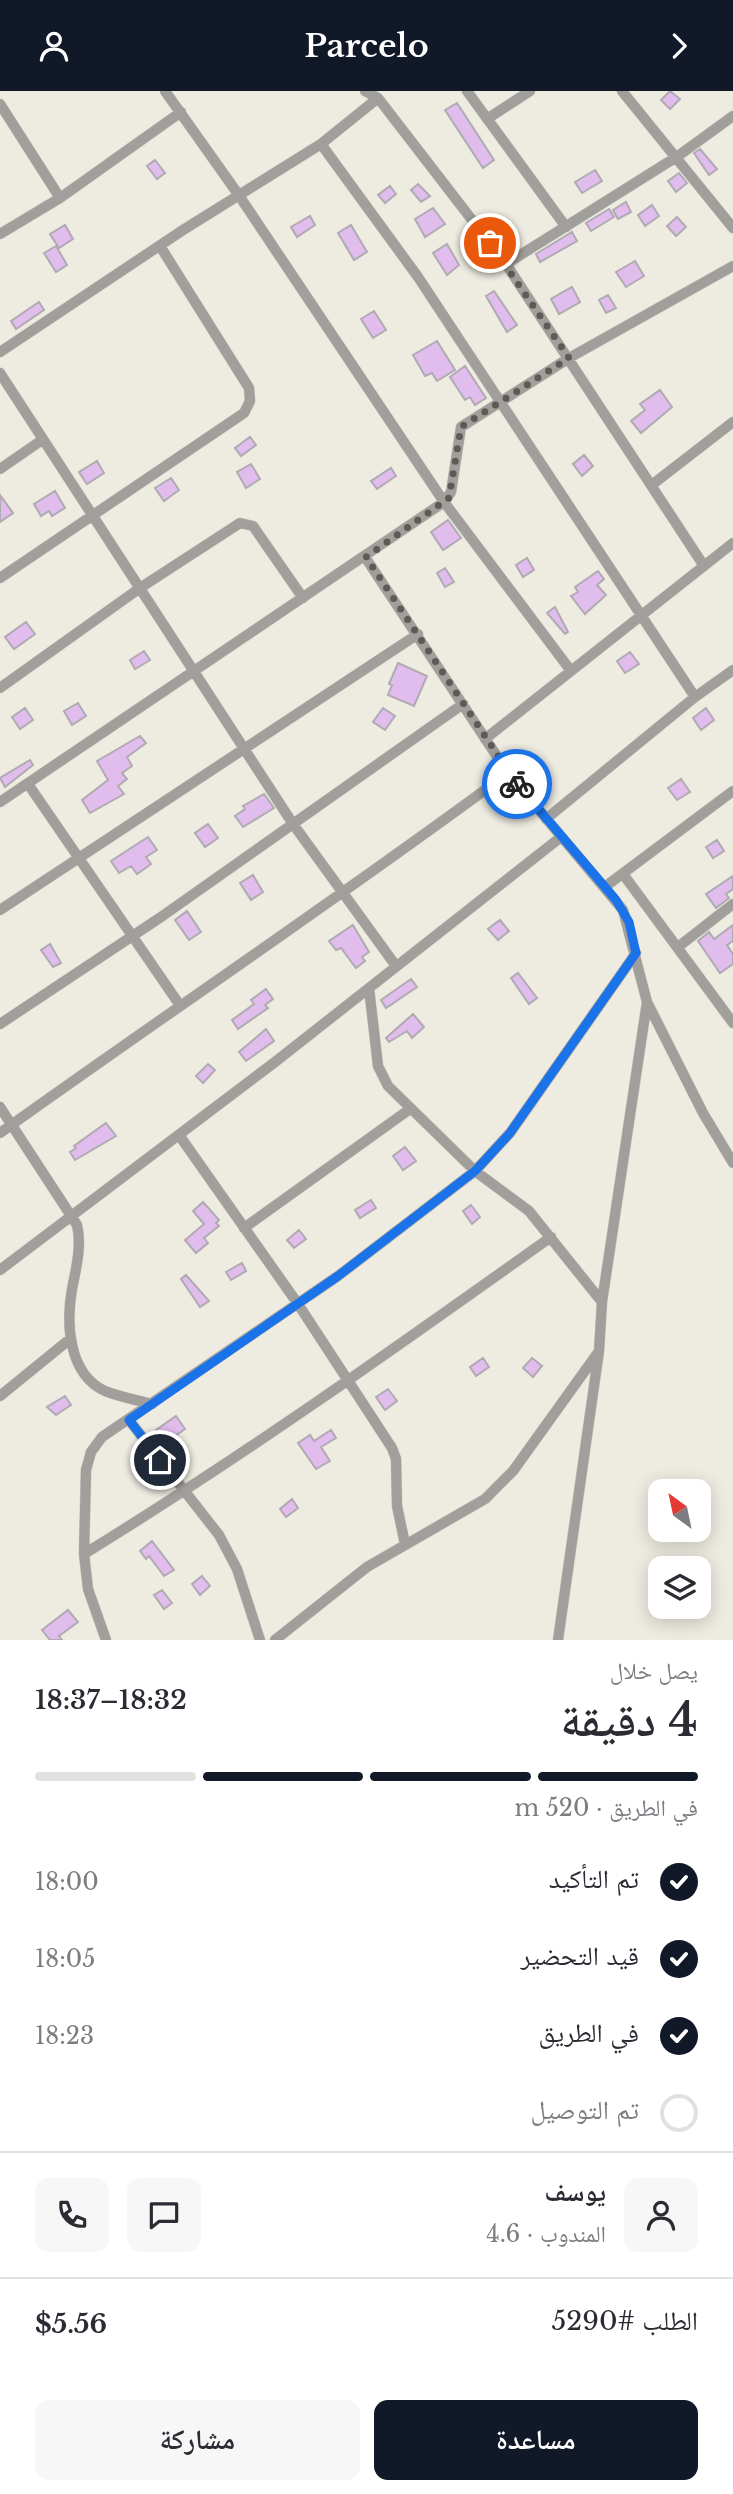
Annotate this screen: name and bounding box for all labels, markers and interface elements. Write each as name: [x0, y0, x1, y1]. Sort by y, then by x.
text: Parcelo: [304, 26, 429, 66]
icon: person: [35, 27, 73, 65]
icon: forward: [660, 27, 698, 65]
pin: [460, 213, 520, 273]
icon: bag: [471, 224, 509, 262]
courier: [482, 749, 552, 819]
icon: bike: [498, 765, 536, 803]
pin: [130, 1430, 190, 1490]
icon: home: [141, 1441, 179, 1479]
north arrow: [648, 1479, 710, 1542]
map controls: [648, 1479, 711, 1619]
button: layers: [648, 1556, 711, 1619]
text: يصل خلال: [610, 1657, 698, 1685]
text: 18:32–18:37: [35, 1684, 187, 1716]
text: 4 دقيقة: [560, 1691, 698, 1748]
text: في الطريق · 520 m: [514, 1794, 698, 1822]
text: تم التأكيد: [549, 1863, 639, 1895]
icon: check: [660, 1863, 698, 1901]
text: 18:00: [35, 1868, 99, 1896]
text: قيد التحضير: [520, 1940, 639, 1972]
icon: check: [660, 1940, 698, 1978]
text: 18:05: [35, 1945, 95, 1973]
text: في الطريق: [539, 2017, 639, 2049]
icon: check: [660, 2017, 698, 2055]
text: 18:23: [35, 2022, 94, 2050]
text: تم التوصيل: [531, 2094, 639, 2126]
text: يوسف: [545, 2176, 606, 2208]
button: phone: [35, 2178, 109, 2252]
button: chat: [127, 2178, 201, 2252]
button: person: [624, 2178, 698, 2252]
text: المندوب · 4.6: [486, 2220, 606, 2248]
text: الطلب #5290: [551, 2305, 698, 2337]
text: $5.56: [35, 2308, 107, 2340]
button: مشاركة: [35, 2400, 360, 2480]
button: مساعدة: [374, 2400, 698, 2480]

